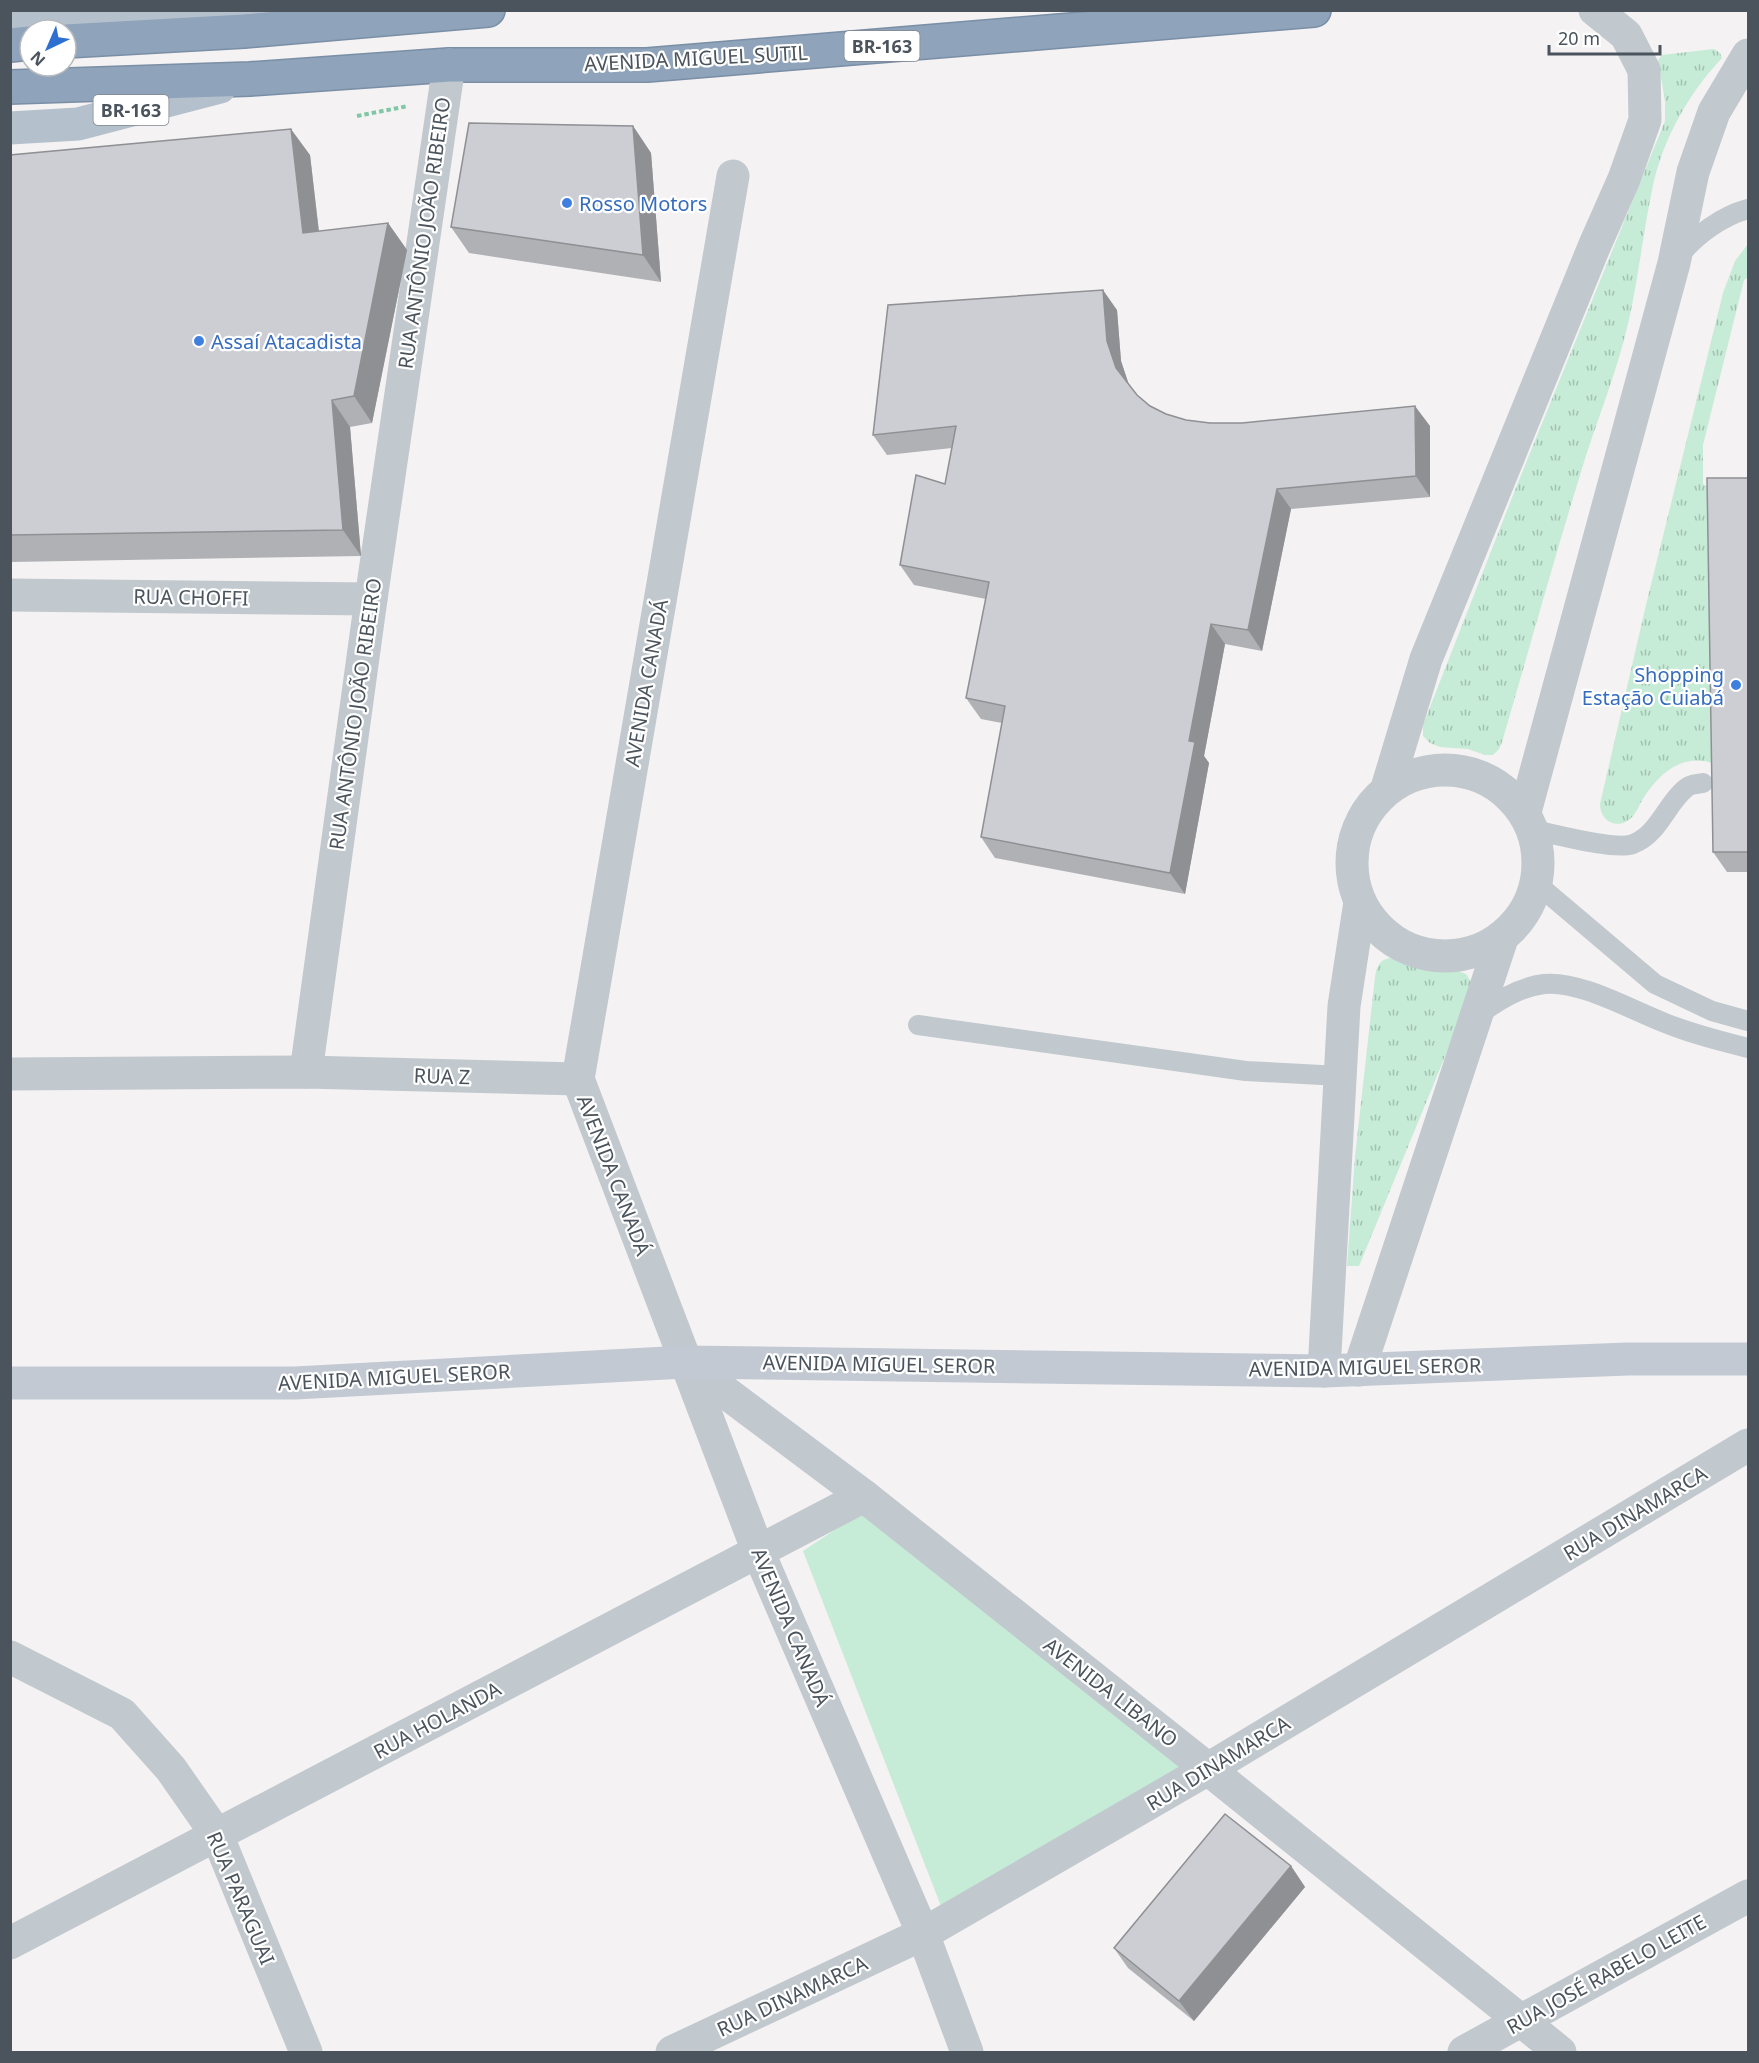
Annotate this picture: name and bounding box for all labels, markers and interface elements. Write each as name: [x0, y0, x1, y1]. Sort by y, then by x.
north arrow: [18, 18, 78, 78]
scale bar: [1549, 18, 1660, 56]
text: 20 m: [1558, 26, 1600, 50]
road number: BR-163: [844, 31, 920, 61]
street label: AVENIDA MIGUEL SUTIL: [583, 39, 809, 77]
text: N: [25, 46, 50, 71]
road number: BR-163: [94, 95, 168, 125]
street label: RUA ANTÔNIO JOÃO RIBEIRO: [392, 95, 456, 371]
place label: Rosso Motors: [579, 190, 707, 217]
marker: Rosso Motors: [560, 196, 574, 210]
place label: Assaí Atacadista: [211, 328, 362, 355]
marker: Assaí Atacadista: [192, 334, 206, 348]
street label: RUA ANTÔNIO JOÃO RIBEIRO: [323, 576, 387, 852]
street label: RUA CHOFFI: [133, 582, 249, 612]
street label: AVENIDA CANADÁ: [618, 597, 674, 769]
place label: Shopping Estação Cuiabá: [1582, 661, 1724, 711]
marker: Shopping Estação Cuiabá: [1729, 678, 1743, 692]
street label: RUA Z: [413, 1062, 471, 1090]
street label: AVENIDA CANADÁ: [571, 1091, 657, 1259]
street label: AVENIDA MIGUEL SEROR: [762, 1348, 996, 1380]
street label: AVENIDA MIGUEL SEROR: [1248, 1351, 1482, 1383]
street label: AVENIDA MIGUEL SEROR: [277, 1357, 511, 1397]
street label: RUA DINAMARCA: [1558, 1459, 1712, 1567]
street label: AVENIDA CANADÁ: [745, 1544, 837, 1711]
street label: AVENIDA LIBANO: [1038, 1631, 1184, 1753]
street label: RUA HOLANDA: [369, 1675, 506, 1765]
street label: RUA DINAMARCA: [1141, 1709, 1295, 1817]
street label: RUA PARAGUAI: [201, 1827, 281, 1969]
street label: RUA JOSÉ RABELO LEITE: [1501, 1908, 1711, 2040]
street label: RUA DINAMARCA: [712, 1949, 872, 2043]

